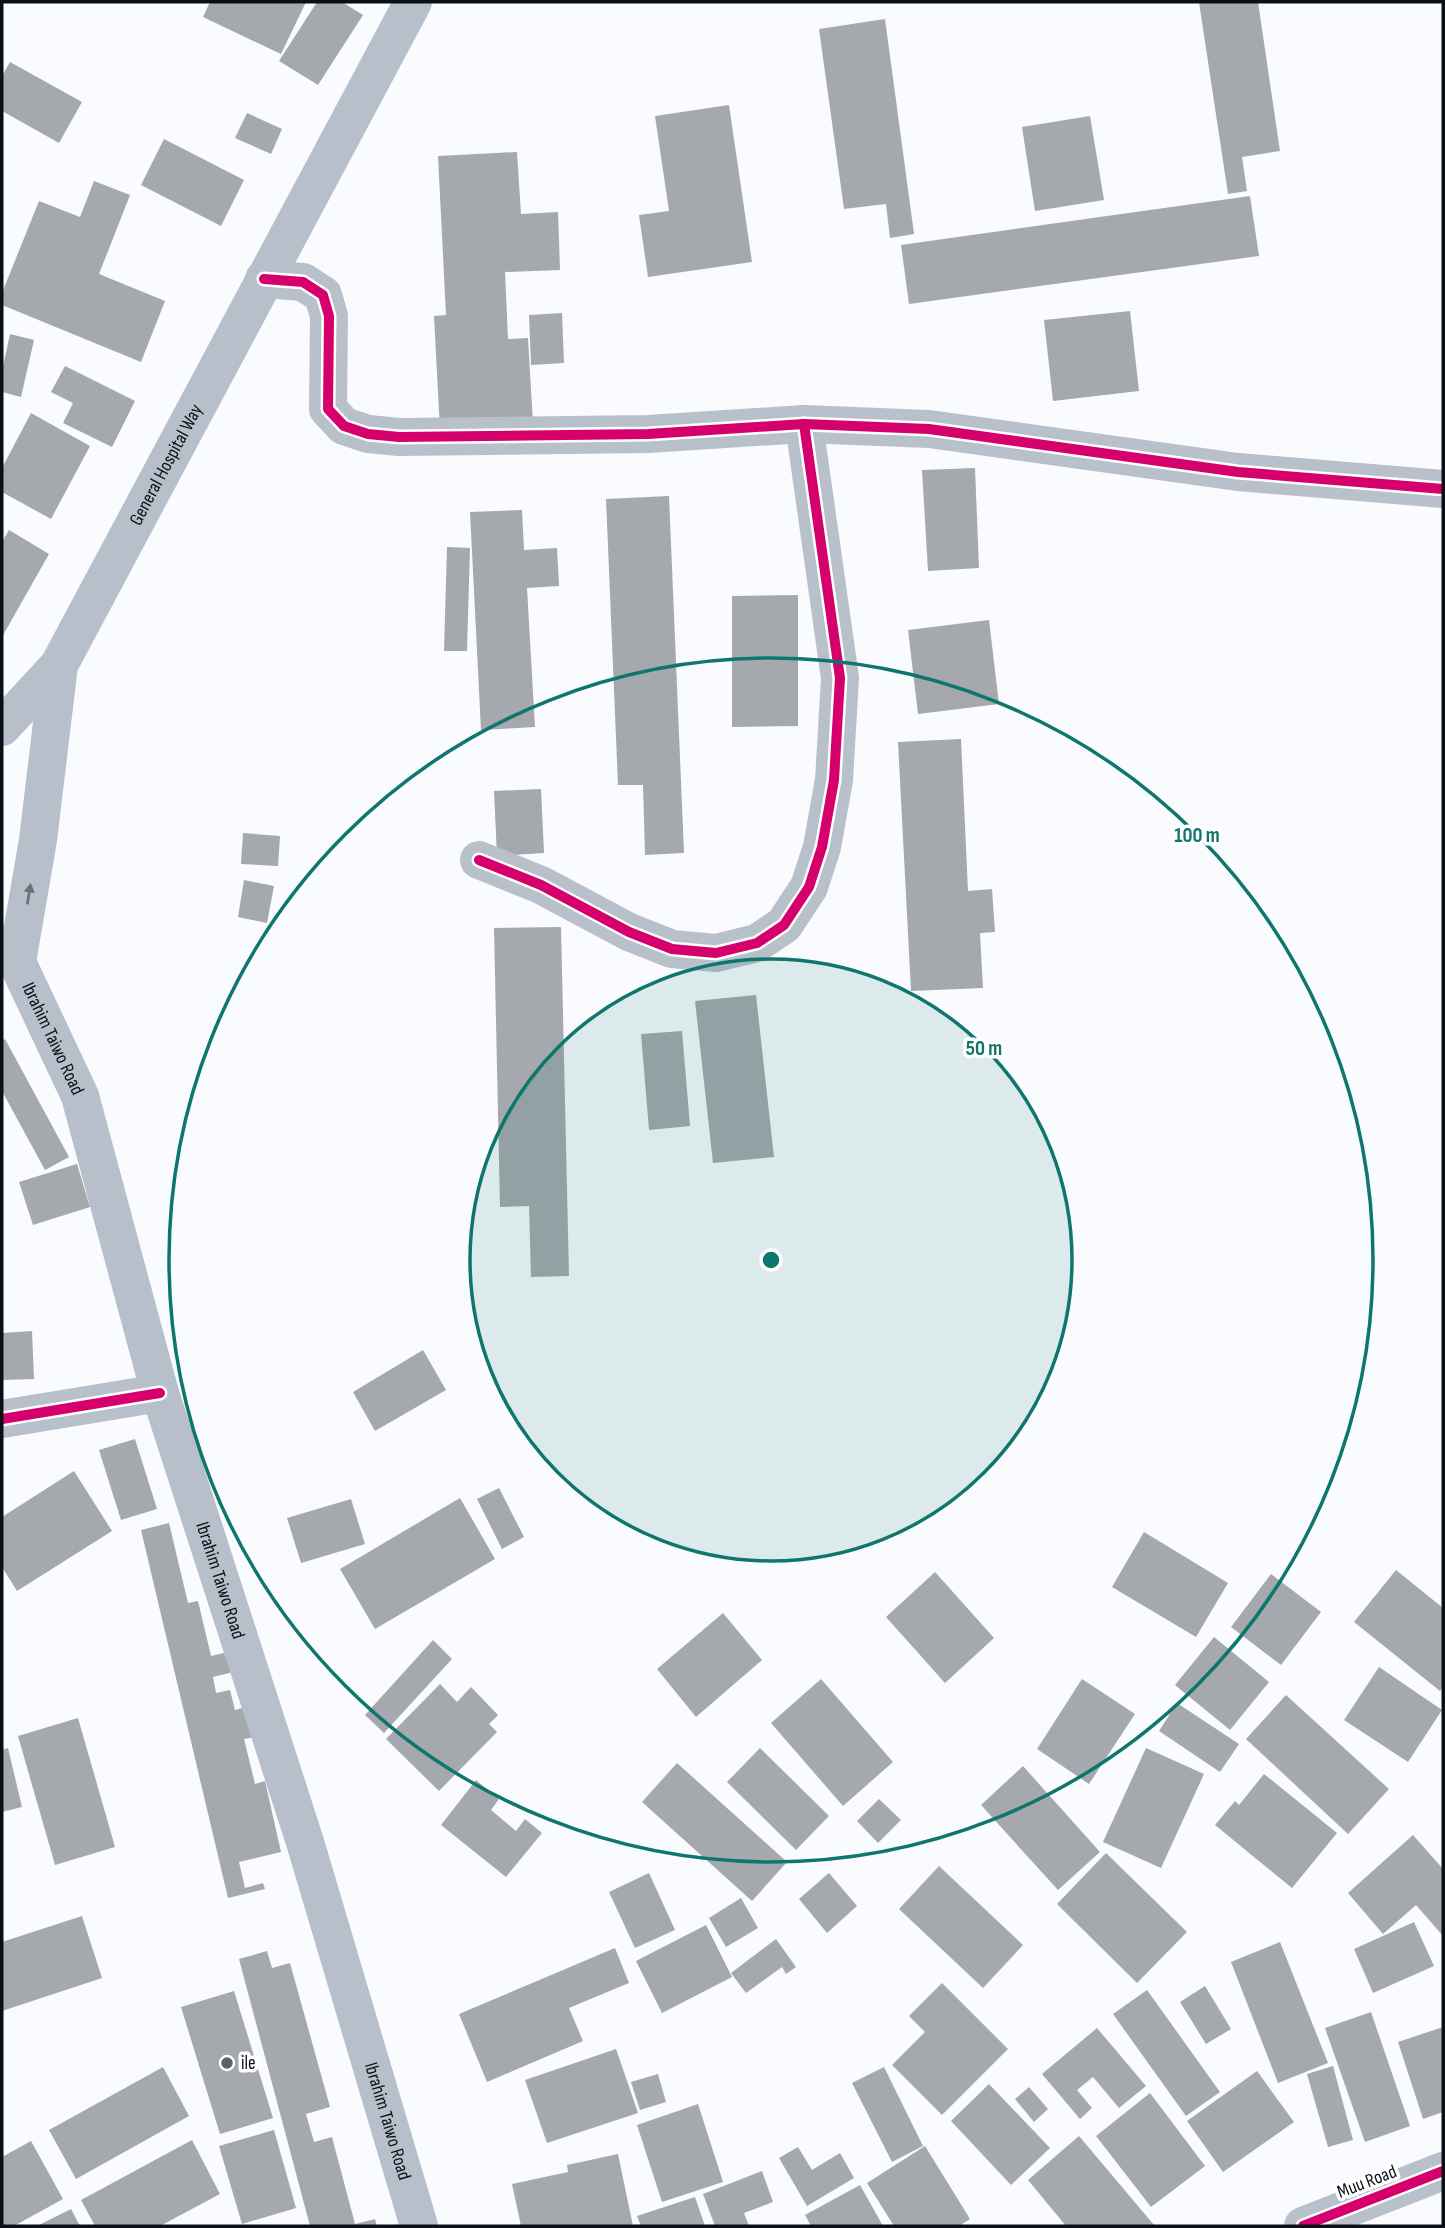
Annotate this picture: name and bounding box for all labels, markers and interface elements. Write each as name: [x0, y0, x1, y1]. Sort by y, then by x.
street label: General Hospital Way: [124, 400, 208, 529]
text: 100 m: [1174, 823, 1220, 848]
one-way arrow: [24, 883, 35, 905]
street label: Ibrahim Taiwo Road: [17, 979, 89, 1098]
text: 50 m: [966, 1036, 1002, 1061]
centre of rings: [759, 1248, 783, 1272]
street label: Ibrahim Taiwo Road: [191, 1519, 250, 1642]
place label: ile: [241, 2052, 256, 2075]
marker: ile: [219, 2055, 235, 2071]
street label: Ibrahim Taiwo Road: [359, 2059, 416, 2183]
street label: Muu Road: [1334, 2160, 1400, 2204]

